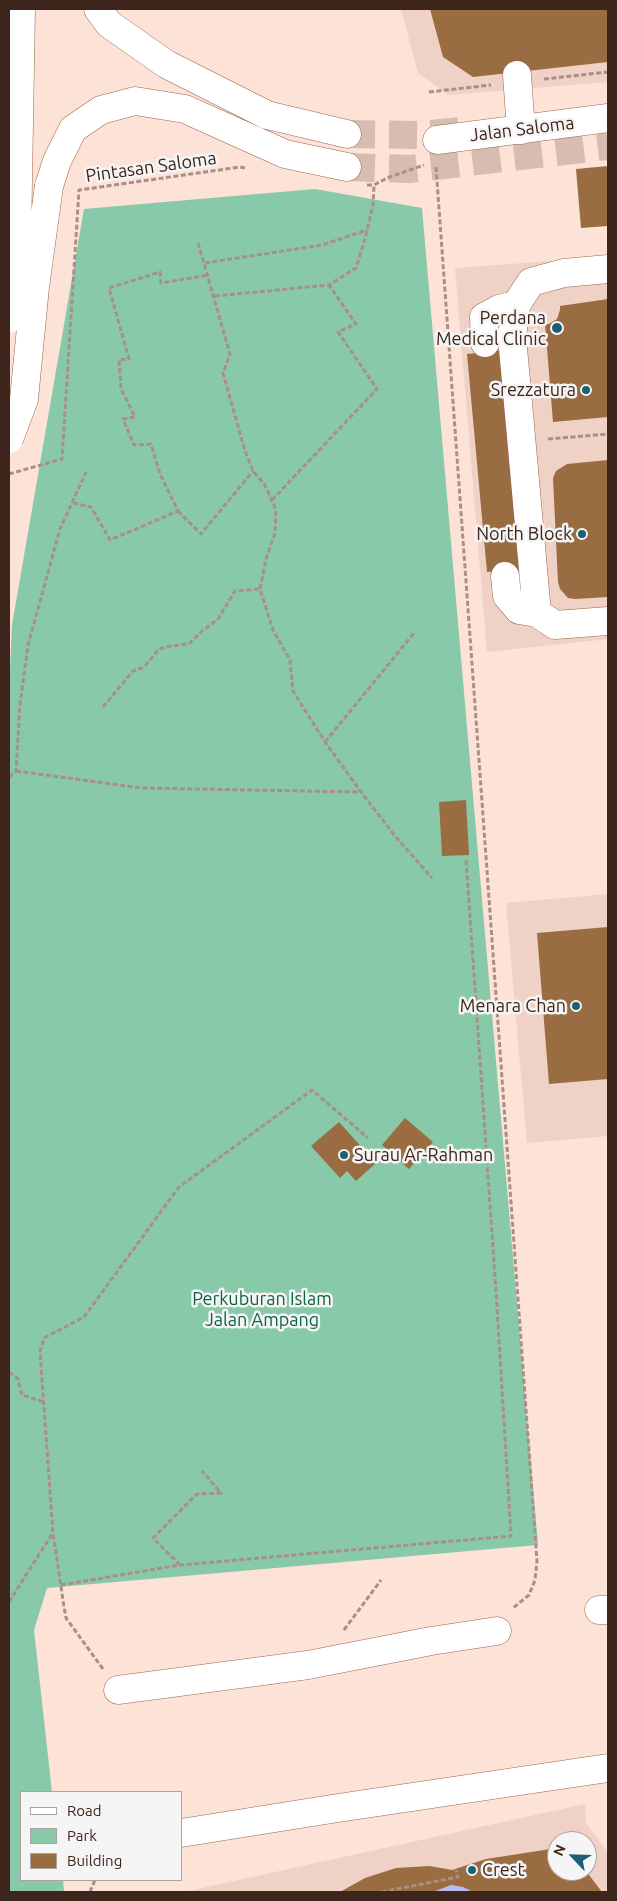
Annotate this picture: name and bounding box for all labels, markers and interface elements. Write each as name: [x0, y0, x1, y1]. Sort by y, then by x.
street label: Jalan Saloma: [468, 112, 576, 146]
street label: Pintasan Saloma: [84, 147, 218, 187]
place label: Perdana Medical Clinic: [436, 307, 546, 350]
marker: Perdana Medical Clinic: [550, 321, 564, 335]
place label: Srezzatura: [491, 379, 576, 401]
marker: Srezzatura: [580, 384, 592, 396]
place label: North Block: [476, 523, 572, 545]
marker: North Block: [576, 528, 588, 540]
place label: Menara Chan: [460, 995, 566, 1017]
marker: Menara Chan: [570, 1000, 582, 1012]
place label: Surau Ar-Rahman: [354, 1144, 493, 1166]
marker: Surau Ar-Rahman: [338, 1149, 350, 1161]
park label: Perkuburan Islam Jalan Ampang: [192, 1288, 332, 1330]
legend: [20, 1791, 182, 1881]
text: Road: [67, 1802, 102, 1819]
text: Park: [67, 1827, 97, 1844]
north arrow: [547, 1831, 597, 1881]
text: N: [550, 1842, 569, 1858]
text: Building: [67, 1852, 122, 1869]
place label: Crest: [482, 1859, 525, 1881]
marker: Crest: [466, 1864, 478, 1876]

